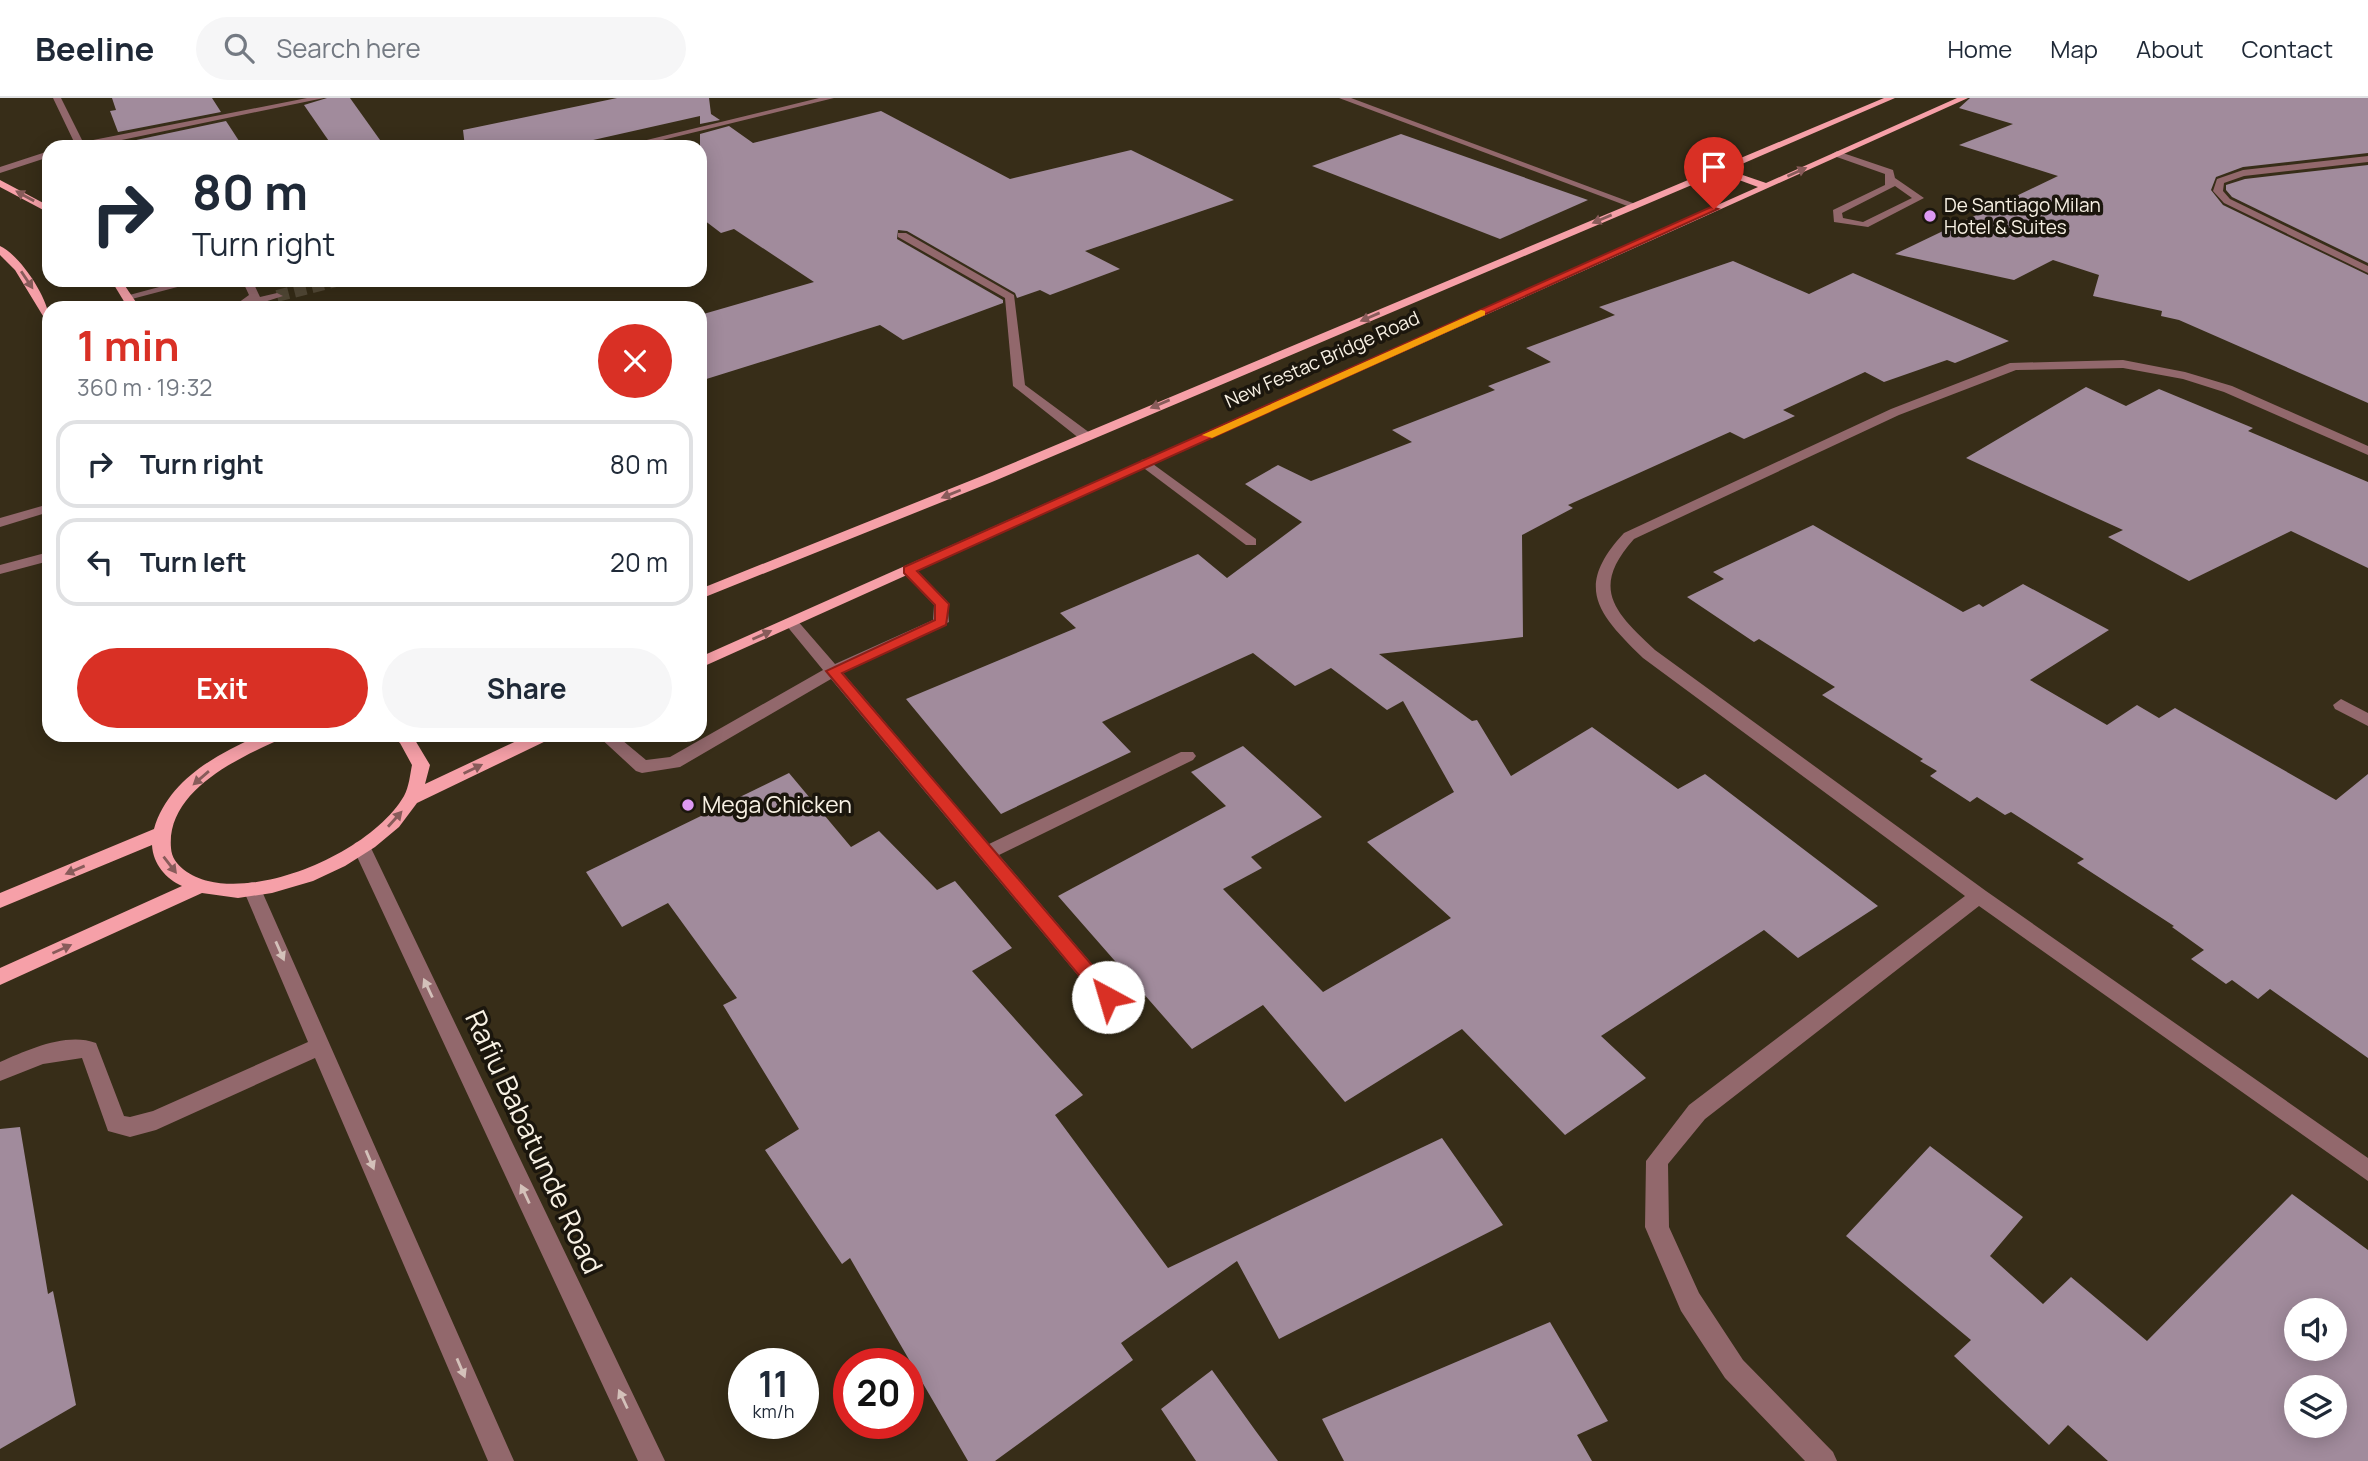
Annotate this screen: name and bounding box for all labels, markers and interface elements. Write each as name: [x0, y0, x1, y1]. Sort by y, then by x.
search box: [196, 17, 686, 80]
text: Beeline: [35, 26, 154, 71]
icon: search: [220, 29, 258, 67]
text: Search here: [276, 30, 421, 66]
text: Home: [1947, 32, 2012, 65]
text: Map: [2050, 32, 2098, 65]
text: About: [2136, 32, 2204, 65]
text: Contact: [2242, 32, 2333, 65]
pin: [1684, 137, 1744, 209]
icon: arrive: [1695, 148, 1733, 186]
text: 80 m: [192, 158, 308, 225]
one-way arrow: [1787, 166, 1808, 177]
icon: right: [77, 168, 168, 259]
one-way arrow: [15, 190, 34, 202]
place label: De Santiago Milan Hotel & Suites: [1944, 192, 2101, 240]
marker: De Santiago Milan Hotel & Suites: [1922, 208, 1938, 224]
one-way arrow: [1591, 213, 1612, 224]
text: Turn right: [192, 222, 335, 266]
one-way arrow: [20, 271, 33, 290]
street label: New Festac Bridge Road: [1221, 304, 1423, 414]
one-way arrow: [1359, 311, 1380, 322]
text: 1 min: [77, 316, 180, 374]
button: close: [598, 324, 672, 398]
text: 360 m · 19:32: [77, 371, 212, 403]
one-way arrow: [1149, 399, 1170, 410]
icon: right: [81, 445, 119, 483]
text: Turn right: [140, 446, 264, 482]
text: 80 m: [610, 446, 668, 482]
one-way arrow: [940, 488, 961, 499]
icon: left: [81, 543, 119, 581]
text: Turn left: [140, 544, 247, 580]
text: 20 m: [610, 544, 668, 580]
one-way arrow: [752, 629, 772, 641]
button: Exit: [77, 648, 368, 728]
button: Share: [382, 648, 672, 728]
one-way arrow: [463, 763, 483, 774]
one-way arrow: [192, 770, 210, 786]
place label: Mega Chicken: [702, 788, 852, 820]
marker: Mega Chicken: [680, 797, 696, 813]
one-way arrow: [386, 811, 402, 828]
one-way arrow: [163, 856, 177, 875]
one-way arrow: [65, 864, 85, 876]
one-way arrow: [274, 941, 285, 962]
one-way arrow: [52, 943, 72, 955]
position arrow: [1071, 960, 1145, 1034]
one-way arrow: [422, 978, 434, 998]
street label: Rafiu Babatunde Road: [457, 1004, 613, 1279]
one-way arrow: [364, 1150, 376, 1170]
one-way arrow: [519, 1184, 531, 1204]
map controls: [2284, 1298, 2347, 1438]
button: sound: [2284, 1298, 2347, 1361]
speed limit sign: 20: [833, 1348, 924, 1439]
one-way arrow: [456, 1358, 467, 1379]
text: 11: [758, 1360, 789, 1408]
button: layers: [2284, 1375, 2347, 1438]
one-way arrow: [617, 1389, 628, 1409]
text: km/h: [753, 1399, 794, 1423]

